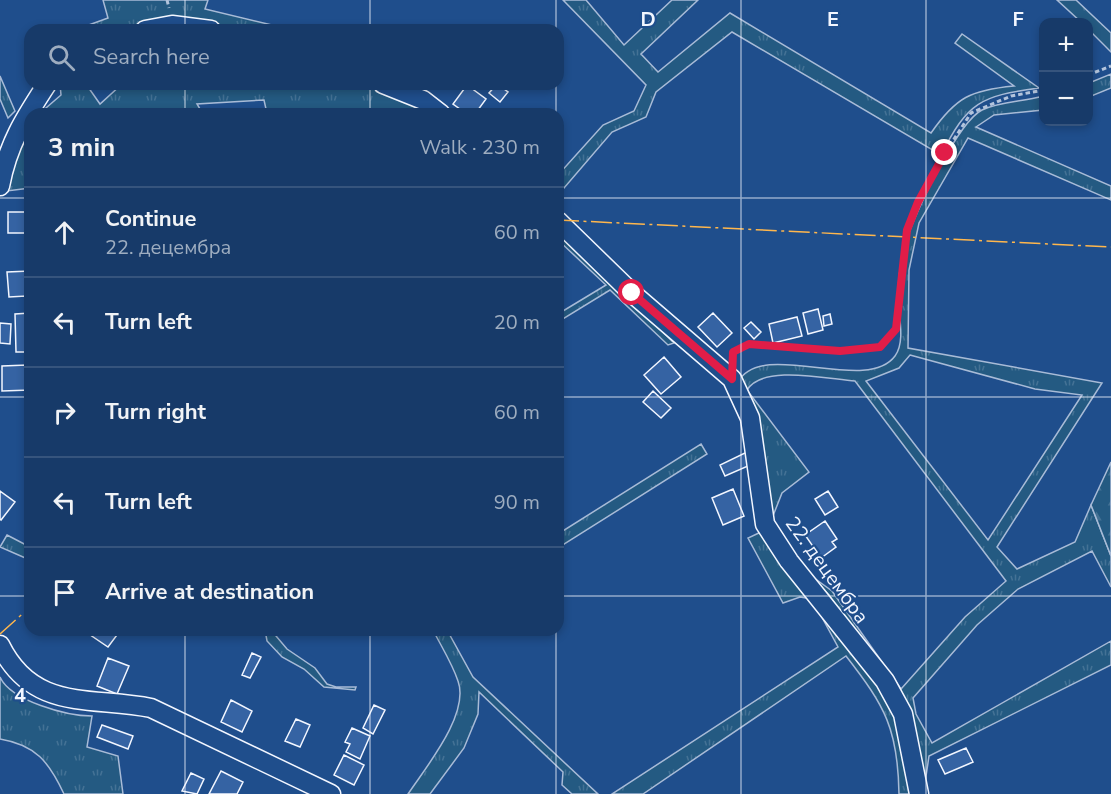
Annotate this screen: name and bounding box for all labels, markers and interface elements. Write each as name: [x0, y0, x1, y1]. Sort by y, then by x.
text: D: [640, 6, 656, 33]
text: E: [827, 6, 839, 33]
text: F: [1012, 6, 1024, 33]
map controls: [1039, 18, 1093, 126]
button: +: [1039, 18, 1093, 72]
search box: [24, 24, 564, 90]
icon: search: [45, 41, 78, 74]
text: Search here: [93, 42, 210, 72]
button: −: [1039, 72, 1093, 126]
text: 3 min: [48, 130, 115, 165]
text: Walk · 230 m: [420, 134, 540, 161]
route end: [931, 139, 957, 165]
text: Continue: [105, 204, 196, 234]
icon: ahead: [48, 216, 81, 249]
text: 60 m: [494, 219, 540, 246]
text: 22. децембра: [105, 234, 231, 261]
route start: [618, 279, 644, 305]
icon: left: [48, 306, 81, 339]
text: Turn left: [105, 307, 192, 337]
text: 20 m: [494, 309, 540, 336]
icon: right: [48, 396, 81, 429]
text: Turn right: [105, 397, 206, 427]
text: 60 m: [494, 399, 540, 426]
icon: left: [48, 486, 81, 519]
text: Turn left: [105, 487, 192, 517]
text: 90 m: [494, 489, 540, 516]
street label: 22. децембра: [779, 511, 875, 629]
icon: arrive: [48, 576, 81, 609]
text: Arrive at destination: [105, 577, 314, 607]
text: 4: [14, 682, 26, 709]

